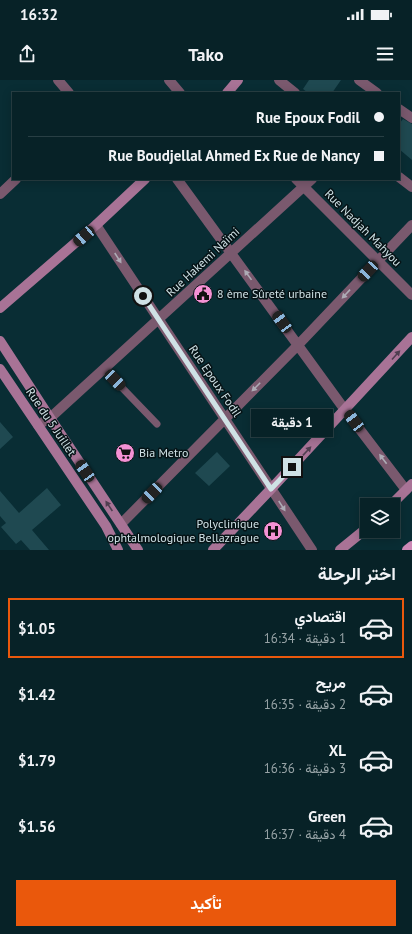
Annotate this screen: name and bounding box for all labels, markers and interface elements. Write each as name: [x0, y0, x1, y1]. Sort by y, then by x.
text: 16:32: [20, 5, 58, 24]
icon: share: [16, 43, 38, 65]
text: Tako: [188, 43, 224, 66]
icon: menu: [374, 43, 396, 65]
text: Rue Epoux Fodil: [256, 108, 360, 127]
text: Rue Boudjellal Ahmed Ex Rue de Nancy: [108, 146, 360, 165]
street label: Rue Nadjah Mahyou: [322, 186, 405, 269]
car: [71, 224, 97, 248]
street label: Rue Hakemi Naïmi: [163, 224, 242, 299]
one-way arrow: [114, 253, 122, 263]
car: [355, 258, 381, 284]
one-way arrow: [244, 270, 252, 280]
public building icon: 8 ème Sûreté urbaine: [192, 283, 214, 305]
place label: 8 ème Sûreté urbaine: [217, 286, 327, 301]
route start: [134, 287, 152, 305]
one-way arrow: [342, 289, 351, 299]
car: [270, 309, 294, 335]
street label: Rue Epoux Fodil: [186, 342, 245, 420]
one-way arrow: [391, 350, 400, 360]
car: [102, 367, 128, 393]
one-way arrow: [251, 382, 261, 392]
street label: Rue du 5 Juillet: [23, 385, 80, 459]
car: [342, 408, 366, 434]
callout: 1 دقيقة: [251, 409, 333, 437]
text: 1 دقيقة: [271, 414, 313, 431]
supermarket icon: Bia Metro: [114, 442, 136, 464]
place label: Bia Metro: [139, 445, 189, 460]
one-way arrow: [303, 445, 312, 456]
one-way arrow: [379, 454, 387, 464]
car: [73, 458, 97, 484]
route end: [283, 458, 301, 476]
car: [139, 480, 165, 506]
map controls: [360, 498, 400, 538]
button: layers: [360, 498, 400, 538]
one-way arrow: [279, 500, 286, 512]
one-way arrow: [105, 501, 113, 511]
place label: Polyclinique ophtalmologique Bellazrague: [108, 516, 259, 545]
hospital icon: Polyclinique ophtalmologique Bellazrague: [262, 520, 284, 542]
text: اختر الرحلة: [318, 562, 396, 585]
text: اقتصادي: [294, 607, 346, 626]
icon: car: [358, 610, 394, 646]
text: $1.05: [18, 619, 56, 638]
text: 1 دقيقة · 16:34: [264, 630, 346, 647]
text: مريح: [316, 673, 346, 692]
icon: car: [358, 676, 394, 712]
text: $1.42: [18, 685, 56, 704]
text: 2 دقيقة · 16:35: [264, 696, 346, 713]
text: XL: [329, 741, 346, 760]
icon: car: [358, 742, 394, 778]
text: $1.79: [18, 751, 56, 770]
text: 3 دقيقة · 16:36: [264, 760, 346, 777]
text: Green: [308, 807, 346, 826]
icon: car: [358, 808, 394, 844]
text: $1.56: [18, 817, 56, 836]
text: 4 دقيقة · 16:37: [264, 826, 346, 843]
button: تأكيد: [16, 880, 396, 926]

